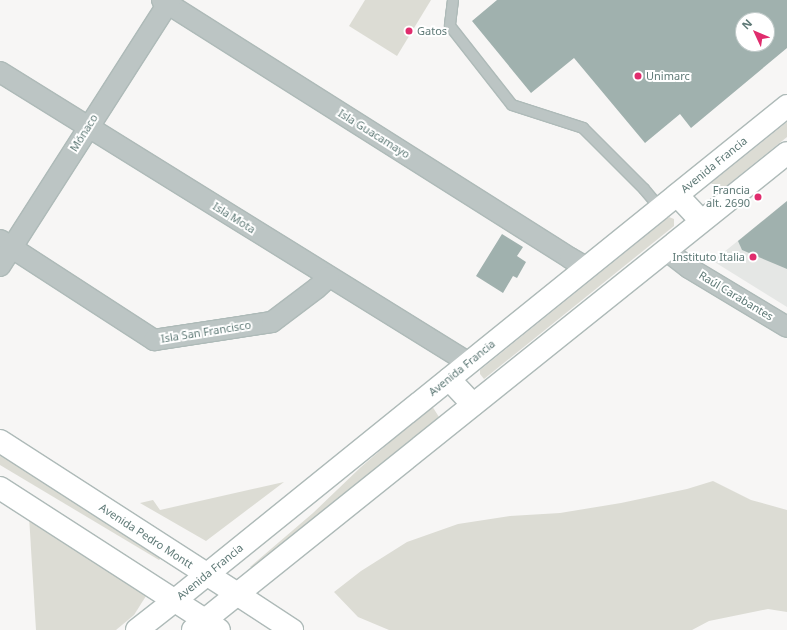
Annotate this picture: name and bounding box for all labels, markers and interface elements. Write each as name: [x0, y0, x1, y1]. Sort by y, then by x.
north arrow: [735, 12, 775, 52]
text: N: [738, 16, 755, 32]
place label: Gatos: [417, 24, 447, 38]
marker: Gatos: [404, 26, 414, 36]
place label: Unimarc: [646, 69, 690, 83]
marker: Unimarc: [633, 71, 643, 81]
street label: Isla Guacamayo: [336, 107, 412, 161]
street label: Mónaco: [67, 112, 101, 154]
street label: Avenida Francia: [678, 134, 750, 196]
place label: Francia alt. 2690: [706, 184, 750, 210]
marker: Francia alt. 2690: [753, 192, 763, 202]
street label: Isla Mota: [210, 200, 258, 236]
place label: Instituto Italia: [672, 250, 745, 264]
marker: Instituto Italia: [748, 252, 758, 262]
street label: Raúl Carabantes: [696, 269, 776, 323]
street label: Isla San Francisco: [160, 318, 252, 346]
street label: Avenida Francia: [426, 337, 498, 399]
street label: Avenida Pedro Montt: [97, 501, 195, 571]
street label: Avenida Francia: [174, 541, 246, 603]

